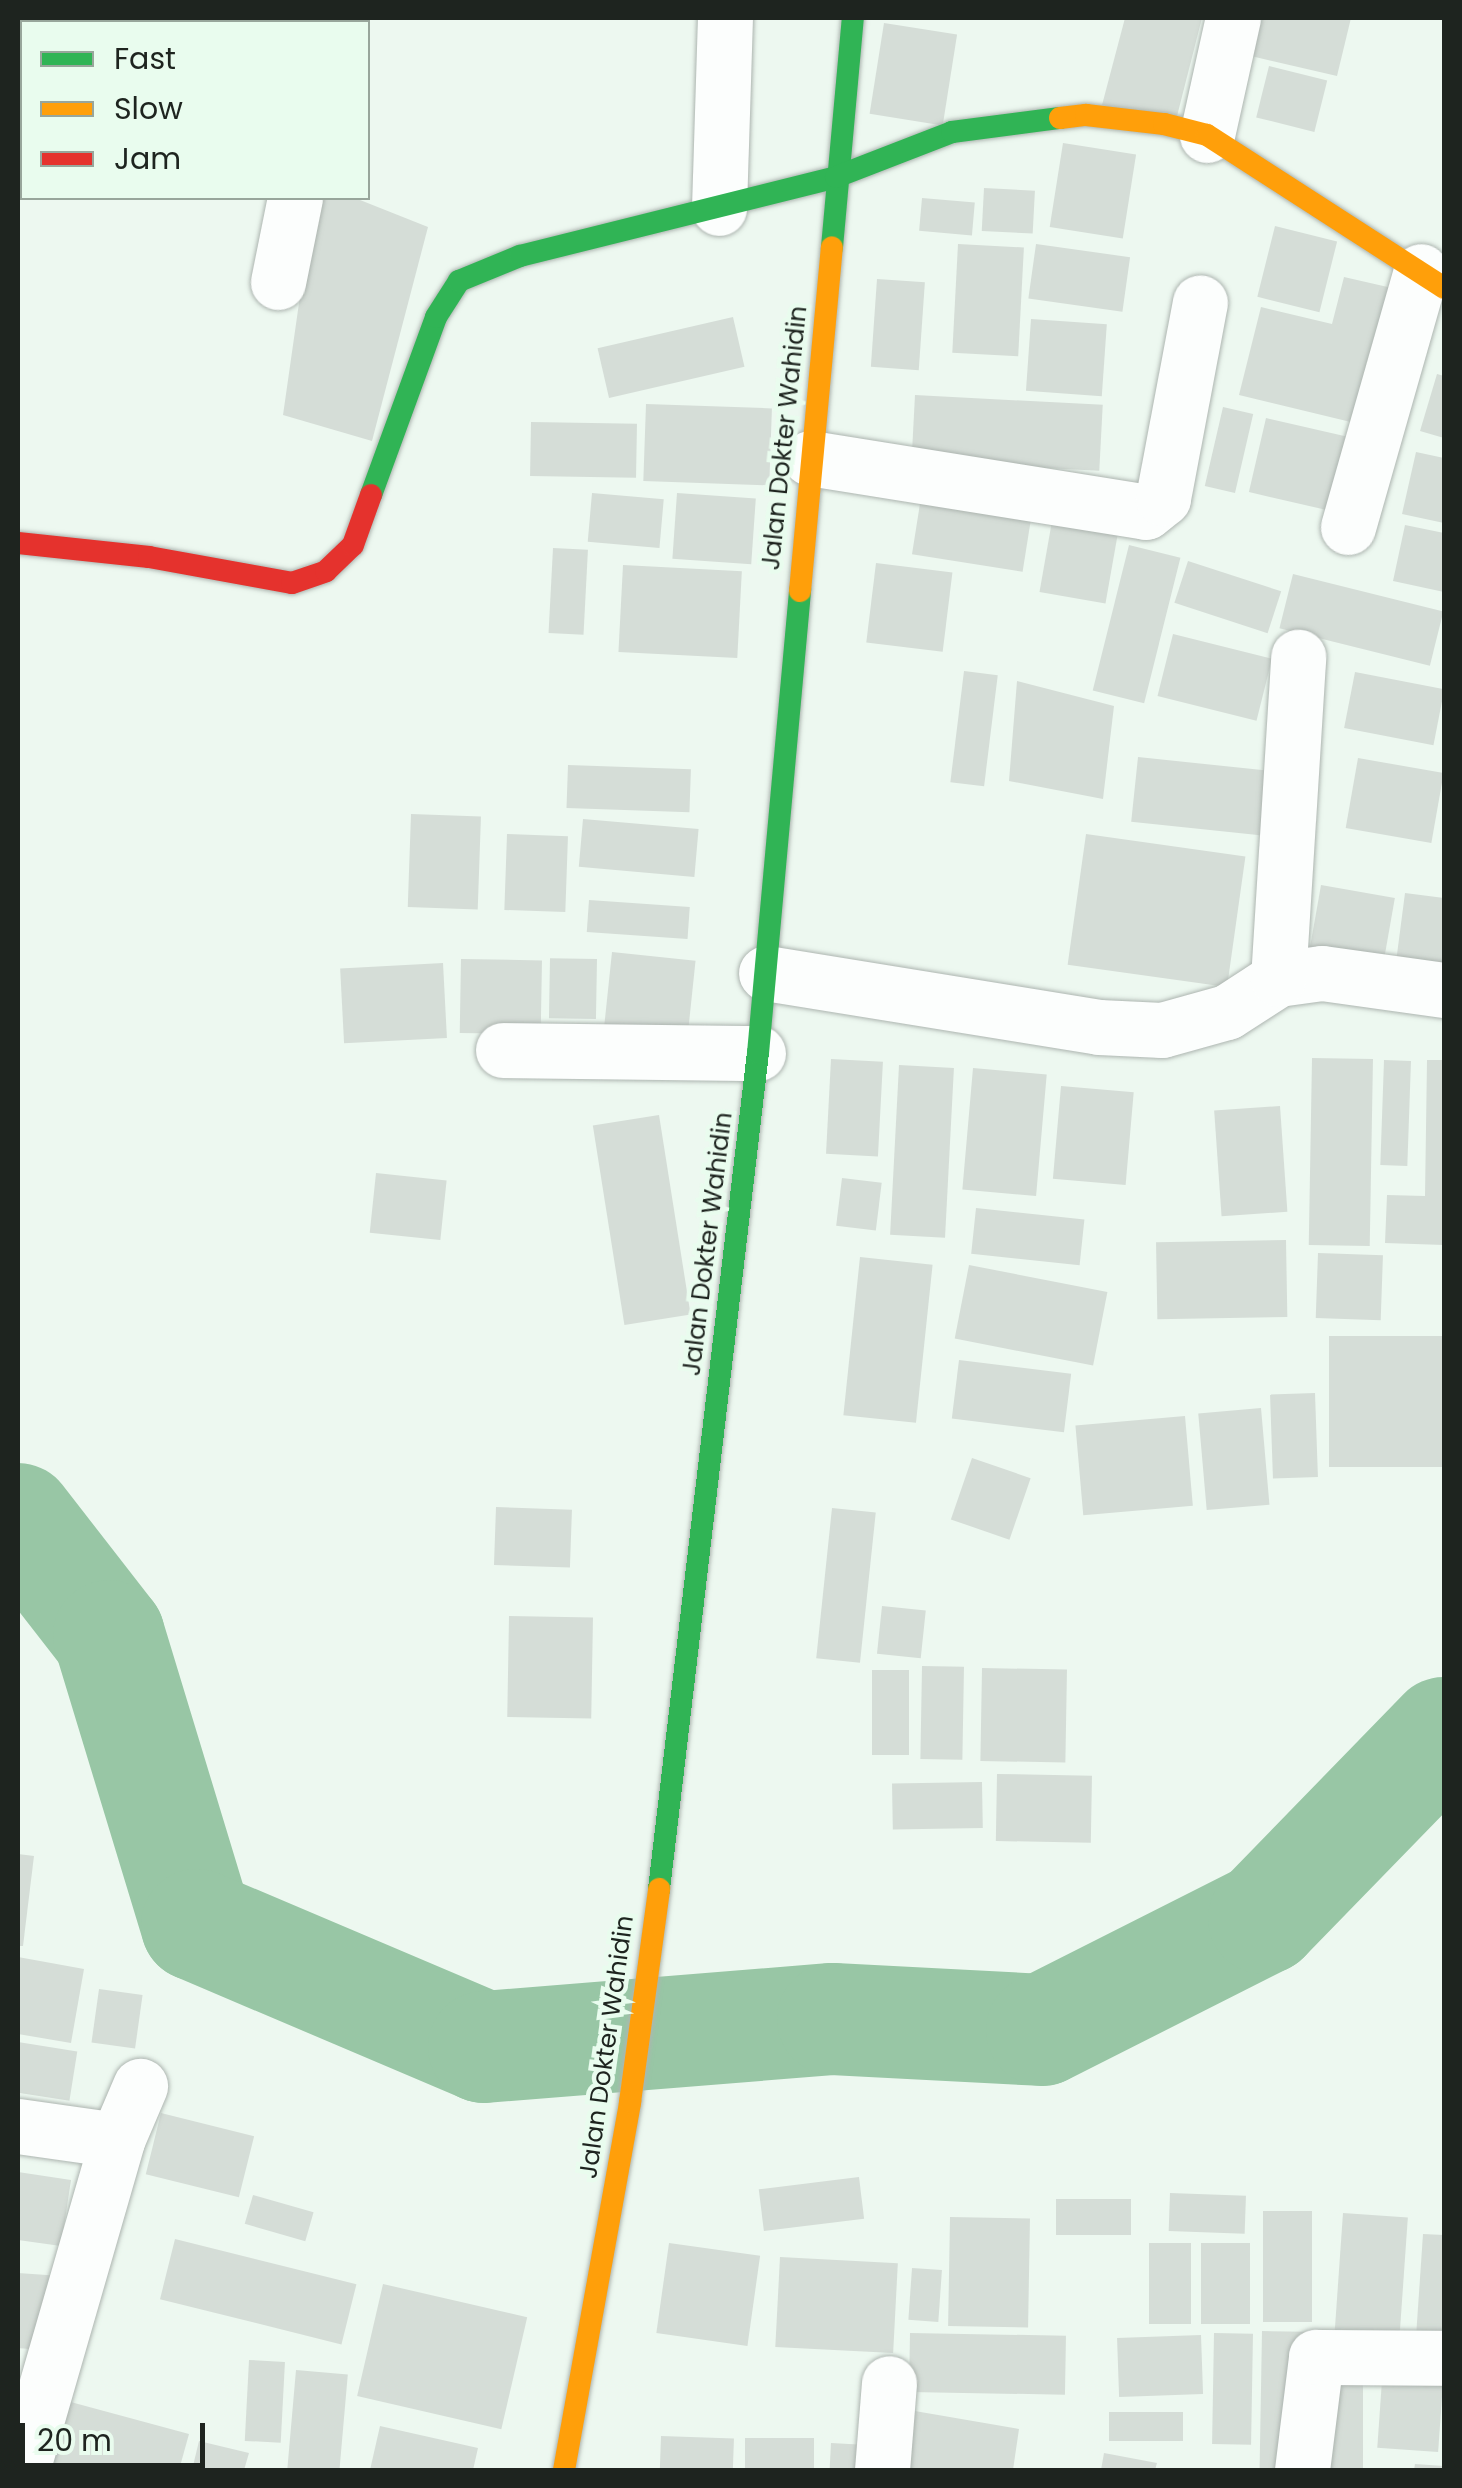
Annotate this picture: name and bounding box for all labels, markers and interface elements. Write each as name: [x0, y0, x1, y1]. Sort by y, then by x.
legend: [20, 20, 370, 200]
text: Fast: [114, 37, 176, 80]
text: Slow: [114, 87, 183, 130]
text: Jam: [114, 137, 181, 180]
street label: Jalan Dokter Wahidin: [756, 304, 814, 572]
street label: Jalan Dokter Wahidin: [677, 1110, 739, 1378]
street label: Jalan Dokter Wahidin: [574, 1913, 640, 2181]
scale bar: [25, 2403, 210, 2465]
text: 20 m: [37, 2419, 112, 2462]

